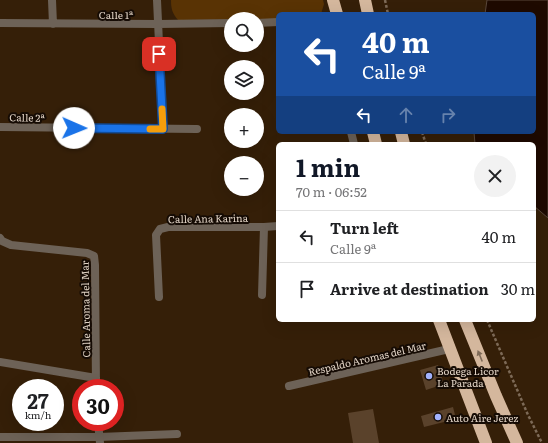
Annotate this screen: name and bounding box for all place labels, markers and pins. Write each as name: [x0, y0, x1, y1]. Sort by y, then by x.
pin: [142, 37, 176, 71]
place label: Bodega Licor La Parada: [437, 363, 499, 390]
marker: Bodega Licor La Parada: [424, 371, 434, 381]
place label: Auto Aire Jerez: [446, 410, 518, 425]
marker: Auto Aire Jerez: [433, 412, 443, 422]

